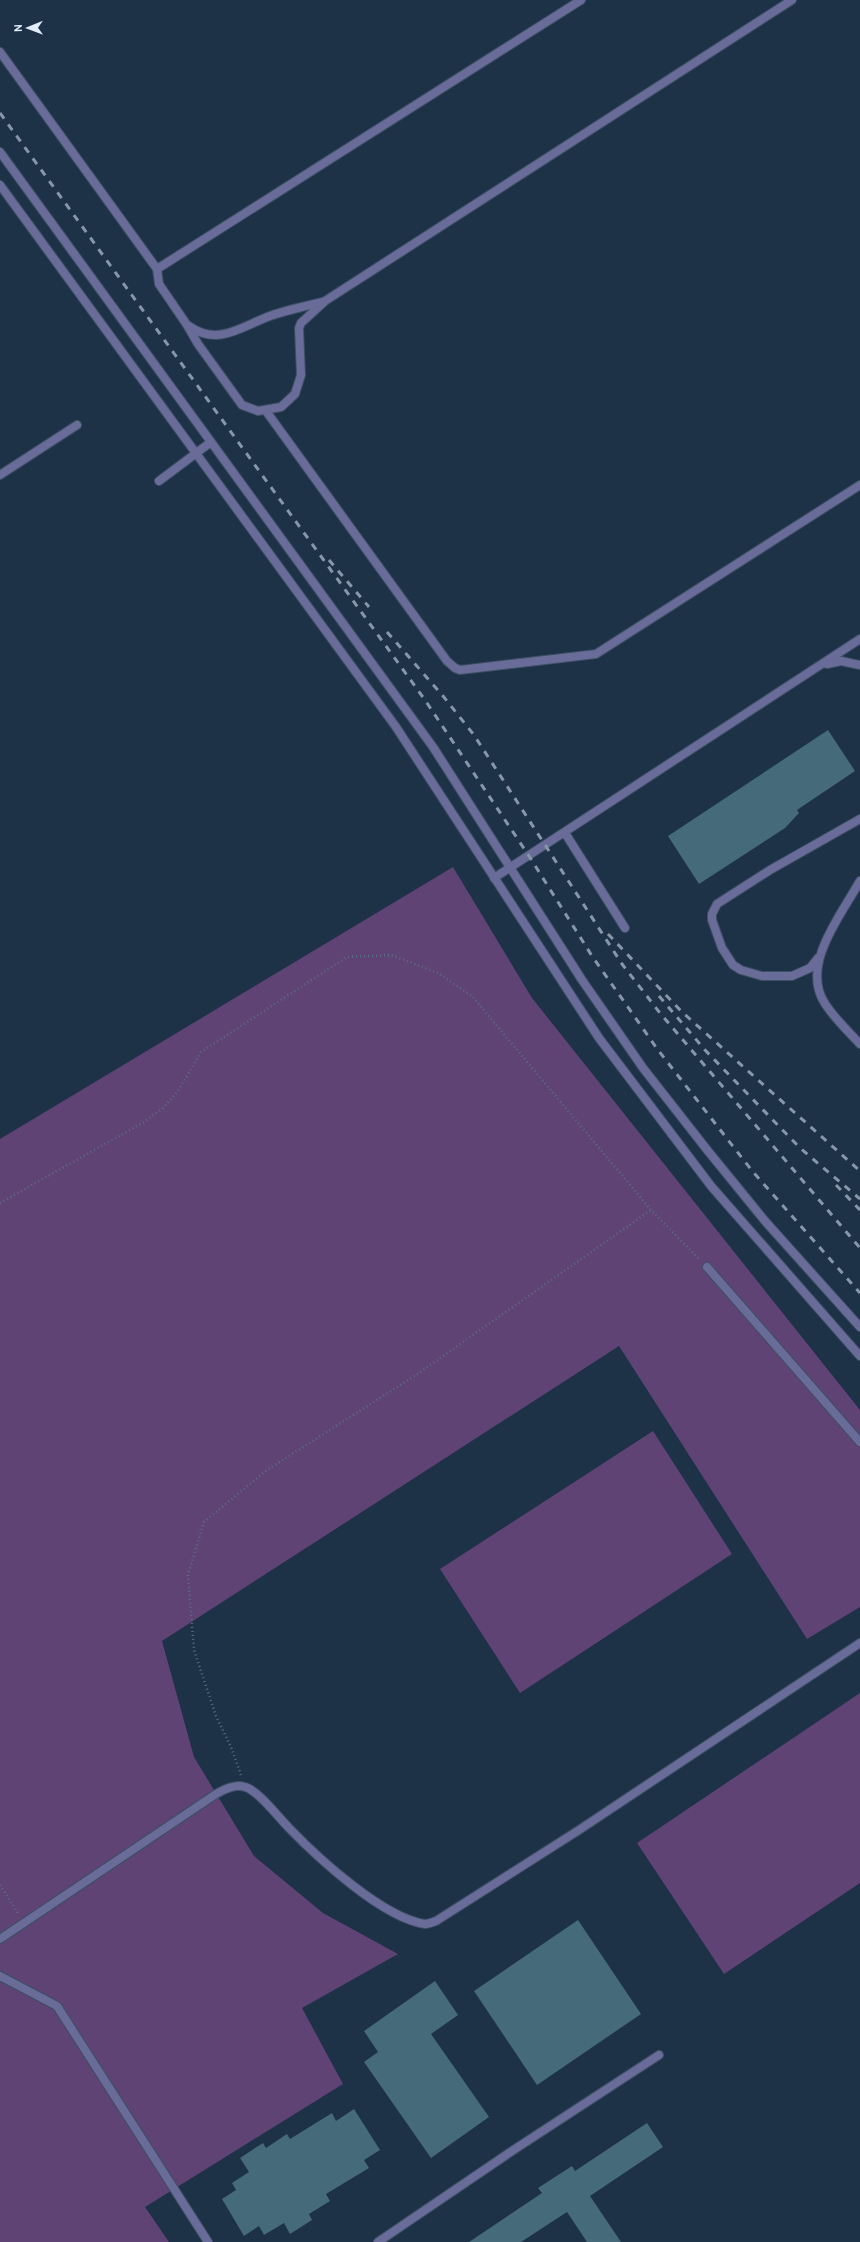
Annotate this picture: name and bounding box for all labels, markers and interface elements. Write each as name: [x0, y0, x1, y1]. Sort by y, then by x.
north arrow: [8, 8, 48, 48]
text: N: [12, 24, 26, 32]

